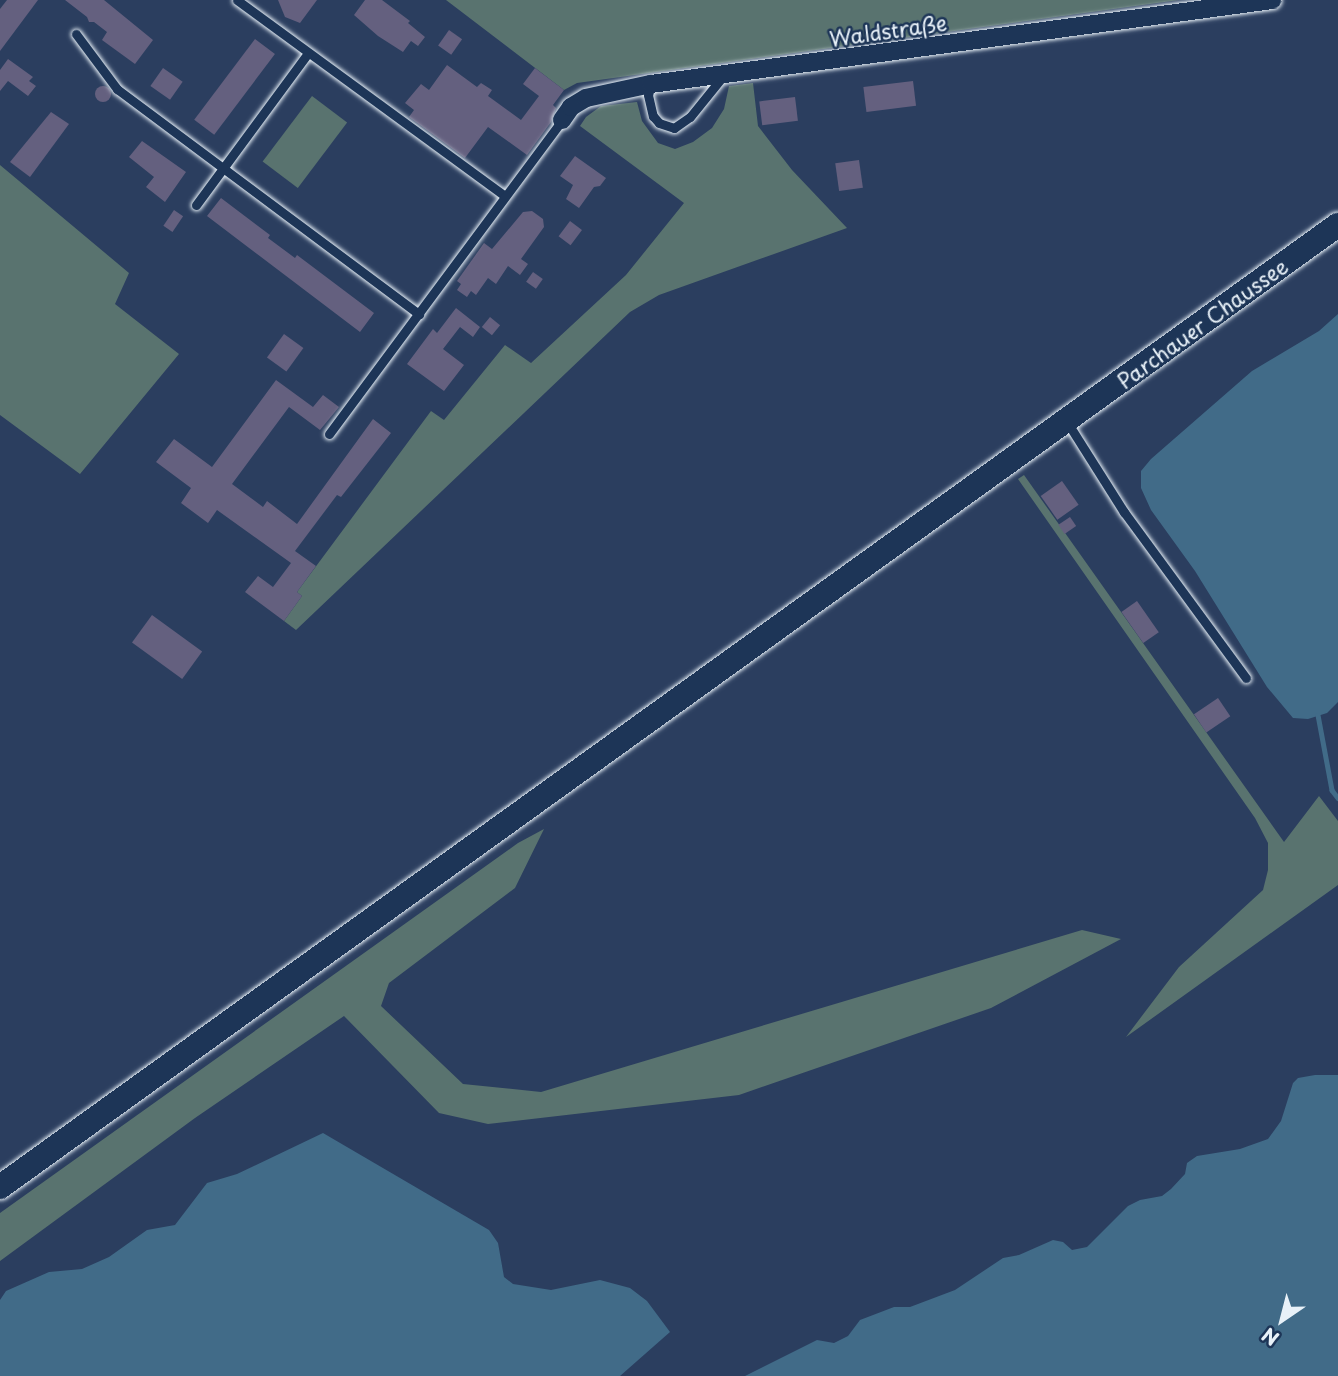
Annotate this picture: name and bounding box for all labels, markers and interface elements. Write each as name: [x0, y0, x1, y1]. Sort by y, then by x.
street label: Waldstraße: [828, 9, 948, 51]
street label: Parchauer Chaussee: [1111, 252, 1293, 394]
north arrow: [1247, 1285, 1317, 1355]
text: N: [1256, 1321, 1284, 1353]

